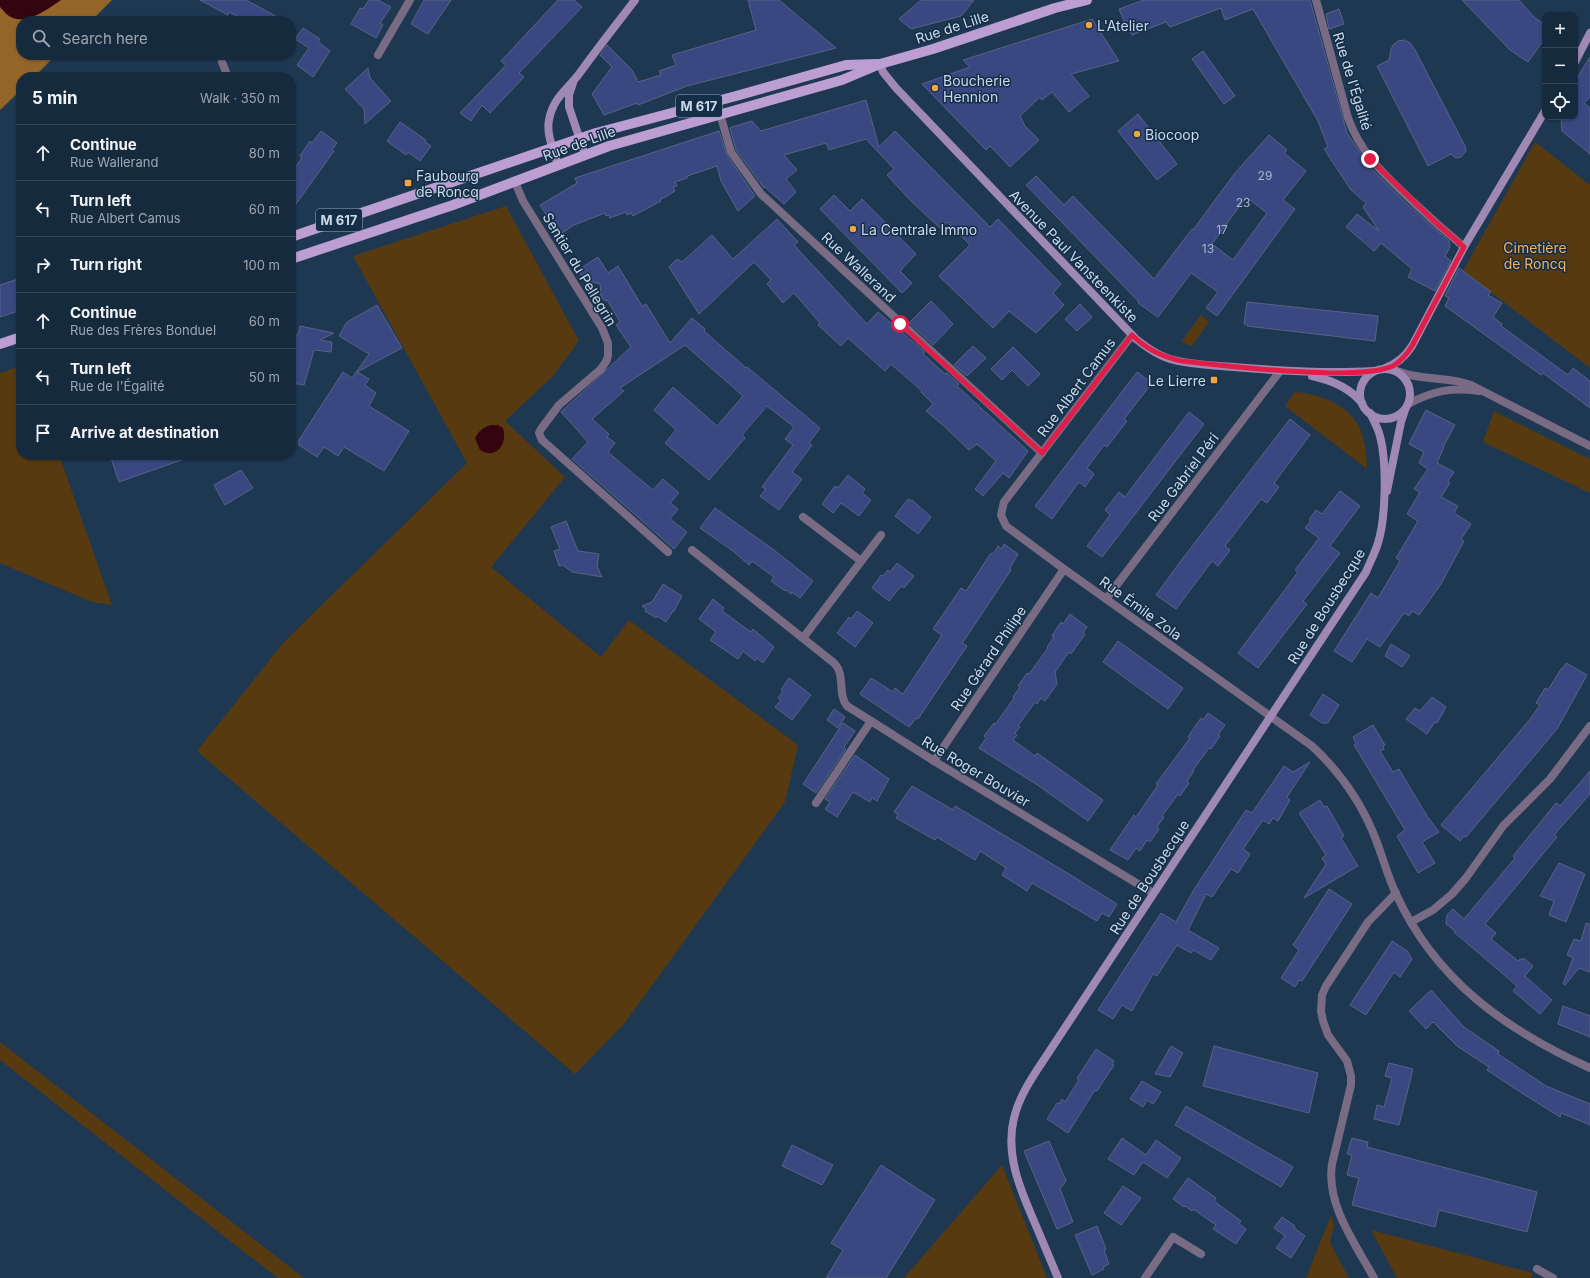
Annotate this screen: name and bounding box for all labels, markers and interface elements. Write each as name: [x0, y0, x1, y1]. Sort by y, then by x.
street label: Rue de Lille: [913, 7, 991, 47]
map controls: [1542, 12, 1578, 120]
button: +: [1542, 12, 1578, 48]
search box: [16, 16, 296, 60]
place label: L'Atelier: [1097, 17, 1149, 34]
marker: L'Atelier: [1084, 20, 1094, 30]
icon: search: [30, 27, 52, 49]
text: Search here: [62, 29, 148, 48]
street label: Rue de l'Égalité: [1330, 30, 1376, 132]
button: −: [1542, 48, 1578, 84]
place label: Boucherie Hennion: [943, 72, 1010, 105]
marker: Boucherie Hennion: [930, 83, 940, 93]
button: locate: [1542, 84, 1578, 120]
text: 5 min: [32, 88, 78, 108]
text: Walk · 350 m: [200, 90, 280, 106]
road number: M 617: [676, 95, 722, 117]
street label: Rue de Lille: [540, 122, 618, 164]
place label: Biocoop: [1145, 126, 1199, 143]
marker: Biocoop: [1132, 129, 1142, 139]
text: Continue: [70, 135, 137, 154]
icon: ahead: [32, 142, 54, 164]
text: 80 m: [249, 145, 280, 161]
route end: [1361, 150, 1379, 168]
text: Rue Wallerand: [70, 154, 158, 170]
place label: Faubourg de Roncq: [416, 167, 479, 200]
house number: 29: [1258, 168, 1272, 183]
marker: Faubourg de Roncq: [403, 178, 413, 188]
street label: Avenue Paul Vansteenkiste: [1006, 186, 1142, 326]
text: Turn left: [70, 191, 131, 210]
house number: 23: [1236, 195, 1250, 210]
icon: left: [32, 198, 54, 220]
text: 60 m: [249, 201, 280, 217]
road number: M 617: [316, 209, 362, 231]
street label: Sentier du Pellegrin: [539, 209, 621, 329]
text: Rue Albert Camus: [70, 210, 181, 226]
place label: La Centrale Immo: [861, 221, 977, 238]
house number: 17: [1216, 222, 1228, 237]
marker: La Centrale Immo: [848, 224, 858, 234]
street label: Rue Wallerand: [818, 228, 900, 306]
park label: Cimetière de Roncq: [1503, 239, 1567, 272]
house number: 13: [1202, 241, 1214, 256]
icon: right: [32, 254, 54, 276]
text: Turn right: [70, 255, 142, 274]
text: 100 m: [243, 257, 280, 273]
text: Continue: [70, 303, 137, 322]
icon: ahead: [32, 310, 54, 332]
text: 60 m: [249, 313, 280, 329]
route start: [891, 315, 909, 333]
text: Rue des Frères Bonduel: [70, 322, 216, 338]
street label: Rue Albert Camus: [1033, 334, 1119, 440]
text: Turn left: [70, 359, 131, 378]
icon: left: [32, 366, 54, 388]
text: 50 m: [249, 369, 280, 385]
place label: Le Lierre: [1148, 372, 1206, 389]
marker: Le Lierre: [1209, 375, 1219, 385]
text: Rue de l'Égalité: [70, 378, 165, 394]
icon: arrive: [32, 422, 54, 444]
text: Arrive at destination: [70, 423, 219, 442]
street label: Rue Gabriel Péri: [1144, 429, 1222, 525]
street label: Rue de Bousbecque: [1284, 545, 1368, 667]
street label: Rue Émile Zola: [1097, 572, 1185, 644]
street label: Rue Gérard Philipe: [947, 602, 1029, 714]
street label: Rue Roger Bouvier: [919, 732, 1033, 810]
street label: Rue de Bousbecque: [1106, 817, 1192, 937]

